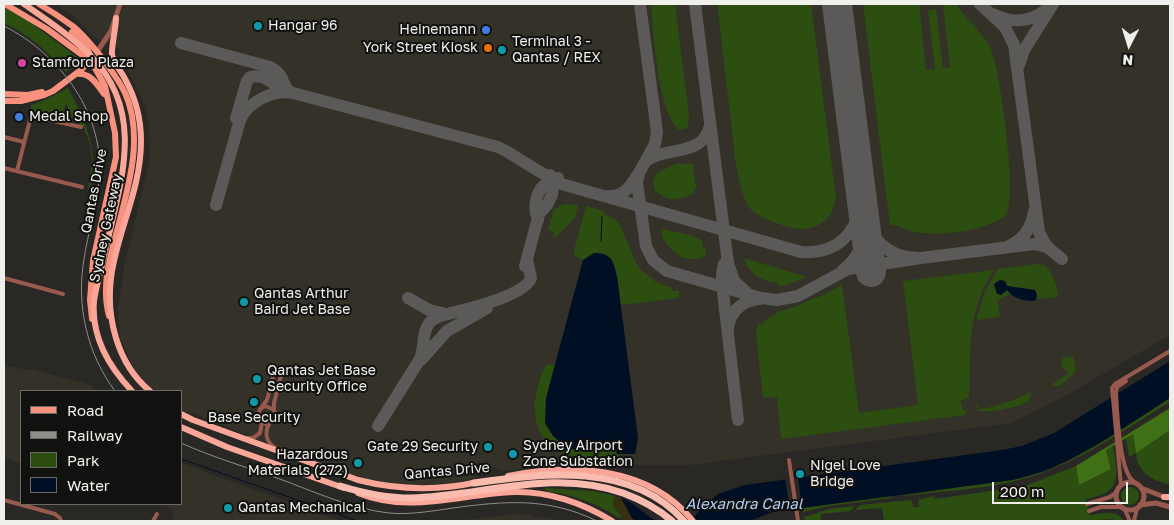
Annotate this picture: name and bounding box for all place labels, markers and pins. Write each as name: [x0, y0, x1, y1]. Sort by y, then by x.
place label: Hangar 96: [268, 18, 338, 34]
marker: Hangar 96: [252, 20, 264, 32]
place label: Heinemann: [399, 22, 476, 38]
marker: Heinemann: [480, 24, 492, 36]
place label: Terminal 3 - Qantas / REX: [512, 34, 601, 66]
place label: York Street Kiosk: [363, 40, 478, 56]
marker: York Street Kiosk: [482, 42, 494, 54]
marker: Terminal 3 - Qantas / REX: [496, 44, 508, 56]
place label: Stamford Plaza: [32, 55, 134, 71]
marker: Stamford Plaza: [16, 57, 28, 69]
place label: Medal Shop: [29, 109, 108, 125]
marker: Medal Shop: [13, 111, 25, 123]
place label: Qantas Arthur Baird Jet Base: [254, 286, 350, 318]
marker: Qantas Arthur Baird Jet Base: [238, 296, 250, 308]
place label: Qantas Jet Base Security Office: [267, 363, 376, 396]
marker: Qantas Jet Base Security Office: [251, 373, 263, 385]
marker: Base Security: [248, 396, 260, 408]
place label: Base Security: [208, 410, 300, 426]
place label: Sydney Airport Zone Substation: [523, 438, 633, 471]
place label: Gate 29 Security: [367, 439, 478, 455]
marker: Gate 29 Security: [482, 441, 494, 453]
place label: Hazardous Materials (272): [248, 447, 348, 480]
marker: Sydney Airport Zone Substation: [507, 448, 519, 460]
marker: Hazardous Materials (272): [352, 457, 364, 469]
place label: Nigel Love Bridge: [810, 458, 881, 491]
marker: Nigel Love Bridge: [794, 468, 806, 480]
place label: Qantas Mechanical: [238, 500, 366, 516]
marker: Qantas Mechanical: [222, 502, 234, 514]

